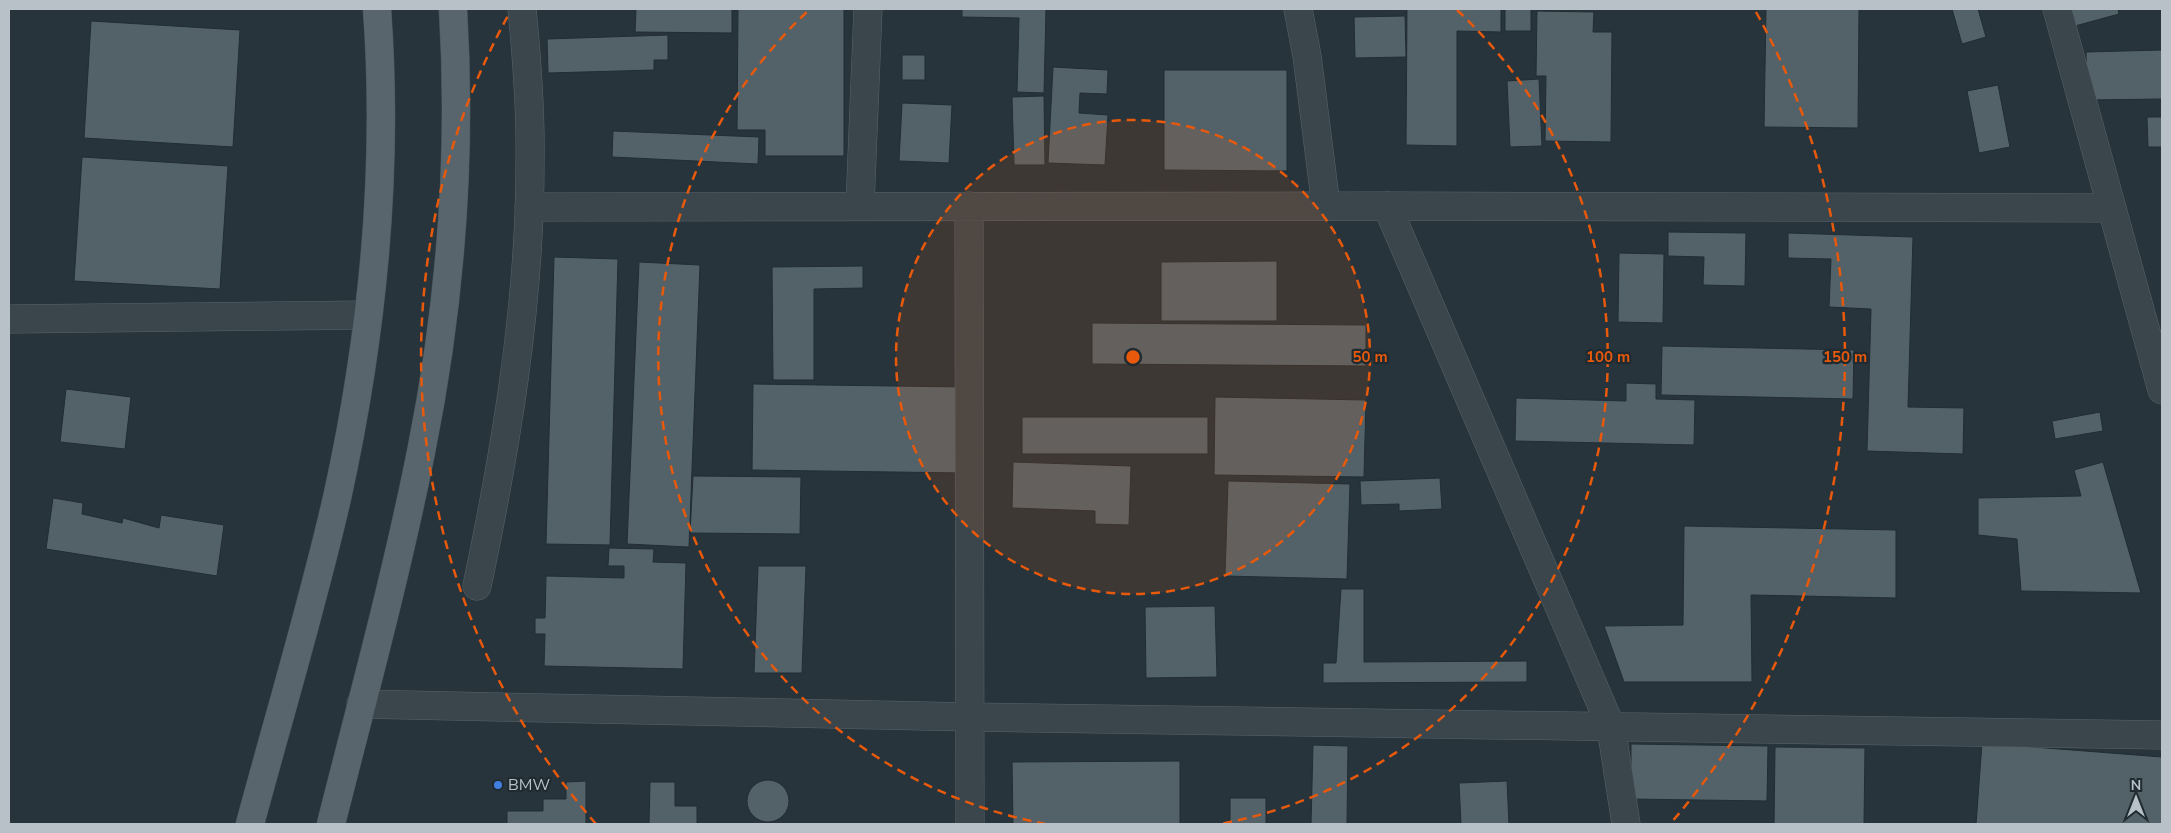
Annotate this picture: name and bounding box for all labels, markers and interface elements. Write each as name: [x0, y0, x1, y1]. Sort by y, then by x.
text: 50 m: [1352, 347, 1388, 367]
text: 100 m: [1586, 347, 1630, 367]
text: 150 m: [1823, 347, 1867, 367]
centre of rings: [1124, 348, 1142, 366]
north arrow: [2111, 773, 2161, 823]
place label: BMW: [508, 774, 550, 796]
text: N: [2131, 776, 2141, 795]
marker: BMW: [492, 779, 504, 791]

